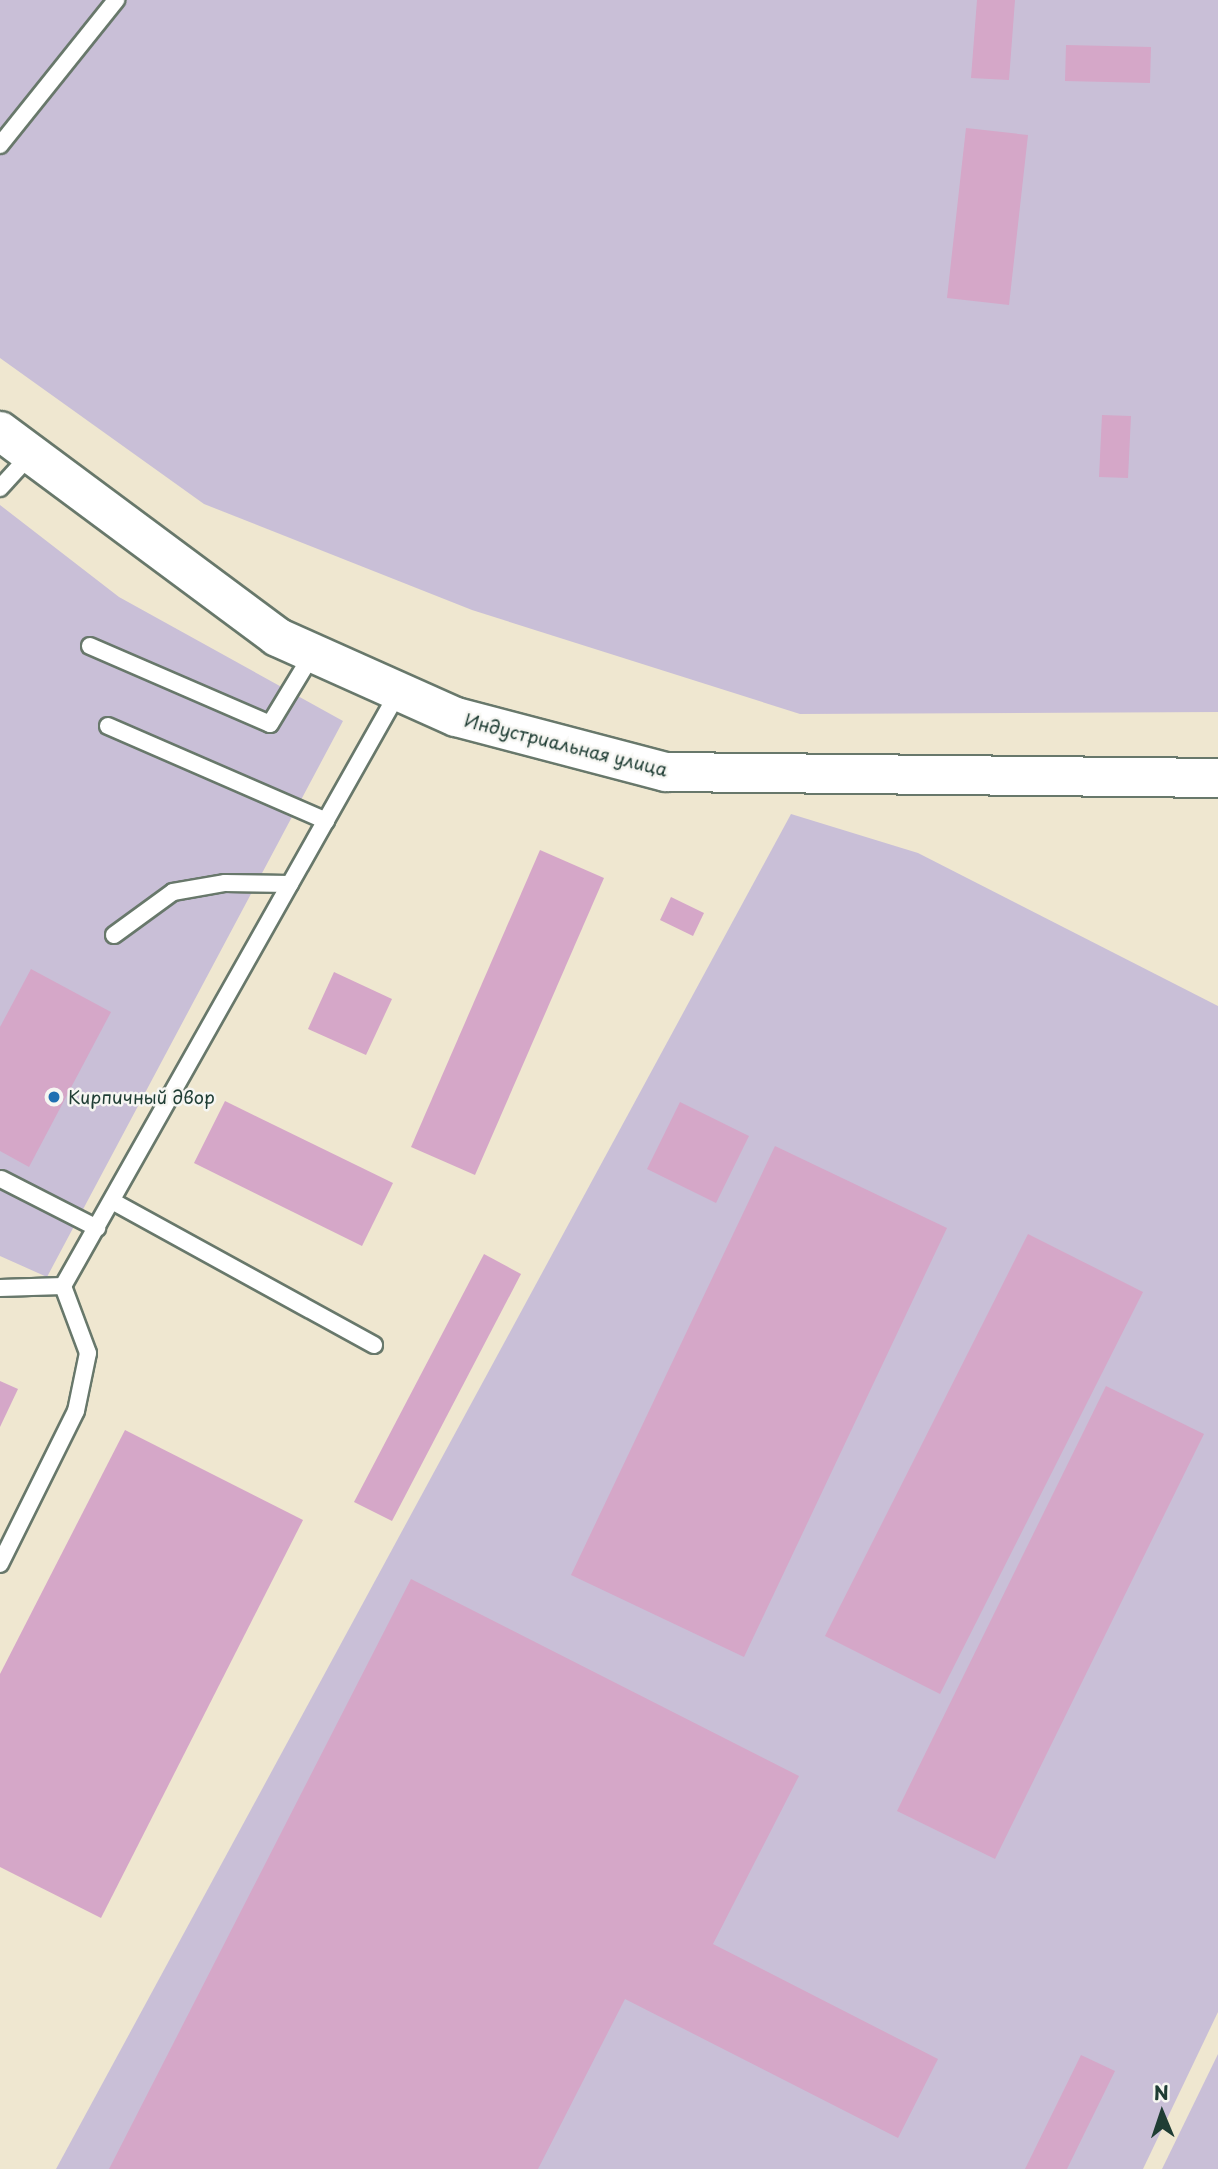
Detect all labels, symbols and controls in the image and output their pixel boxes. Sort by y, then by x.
street label: Индустриальная улица [462,709,670,781]
place label: Кирпичный двор [68,1086,216,1108]
marker: Кирпичный двор [46,1089,62,1105]
north arrow [1127,2078,1197,2148]
text: N [1153,2078,1169,2106]

